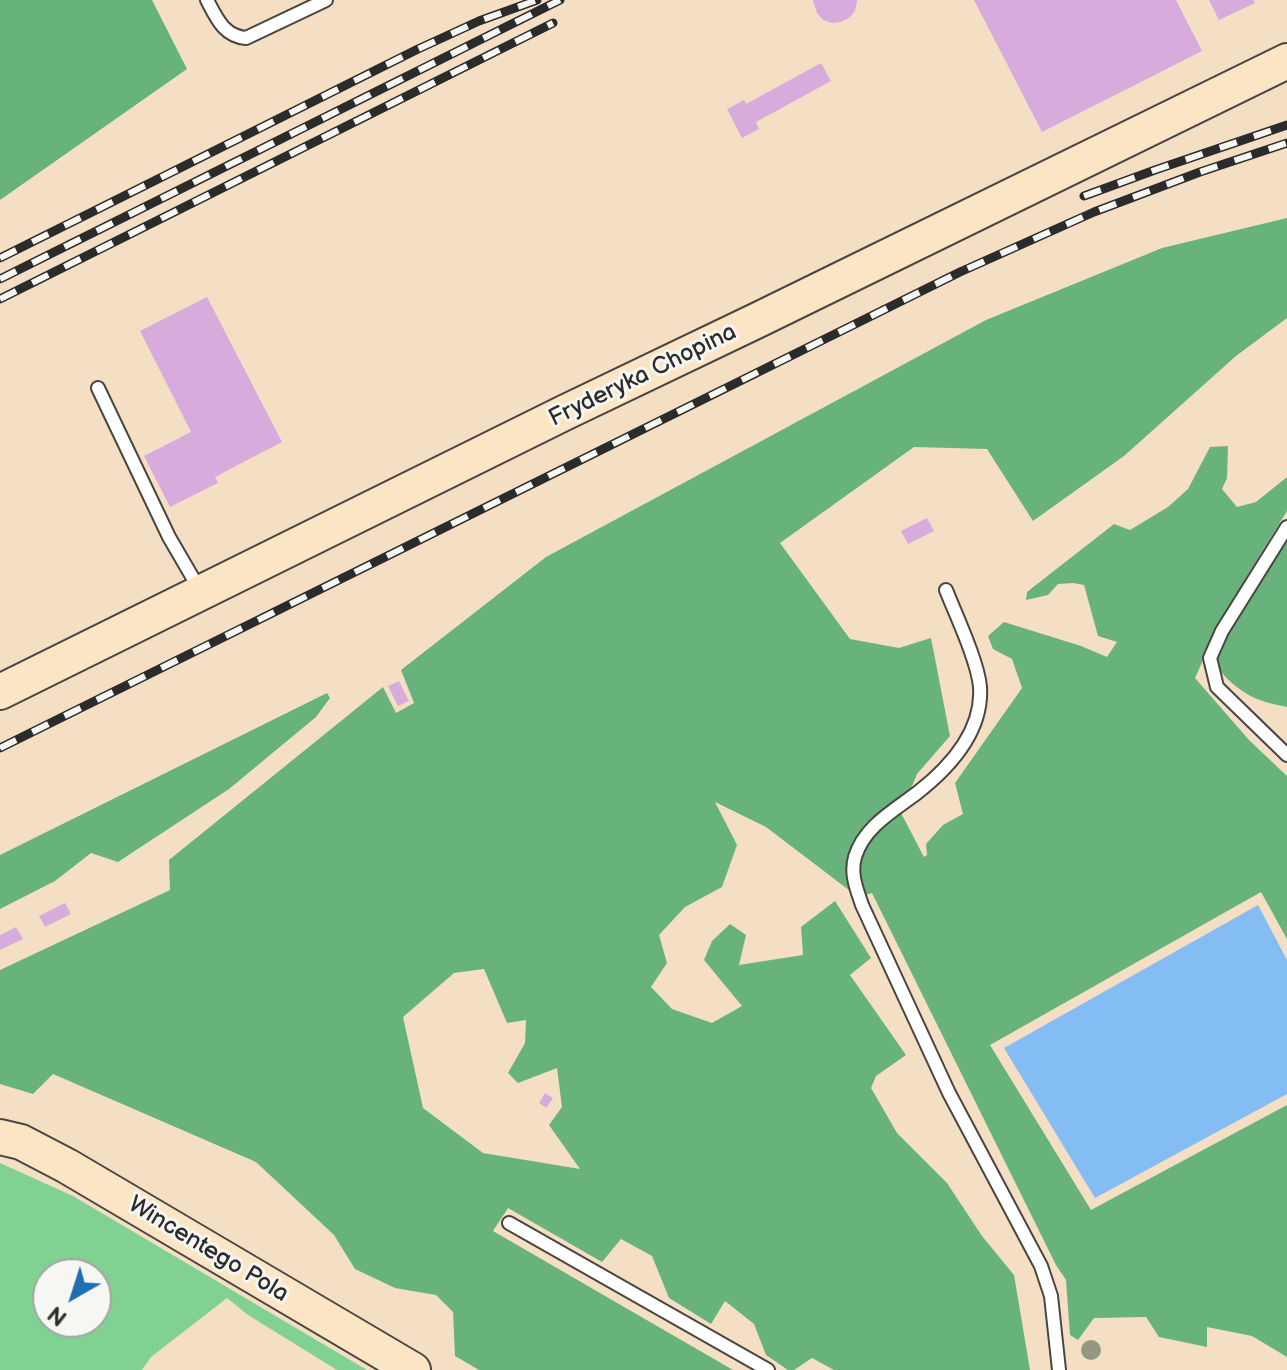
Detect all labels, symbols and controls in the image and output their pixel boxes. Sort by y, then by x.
street label: Fryderyka Chopina [545,318,741,434]
street label: Wincentego Pola [123,1191,293,1309]
north arrow [32,1258,112,1338]
text: N [43,1300,73,1331]

